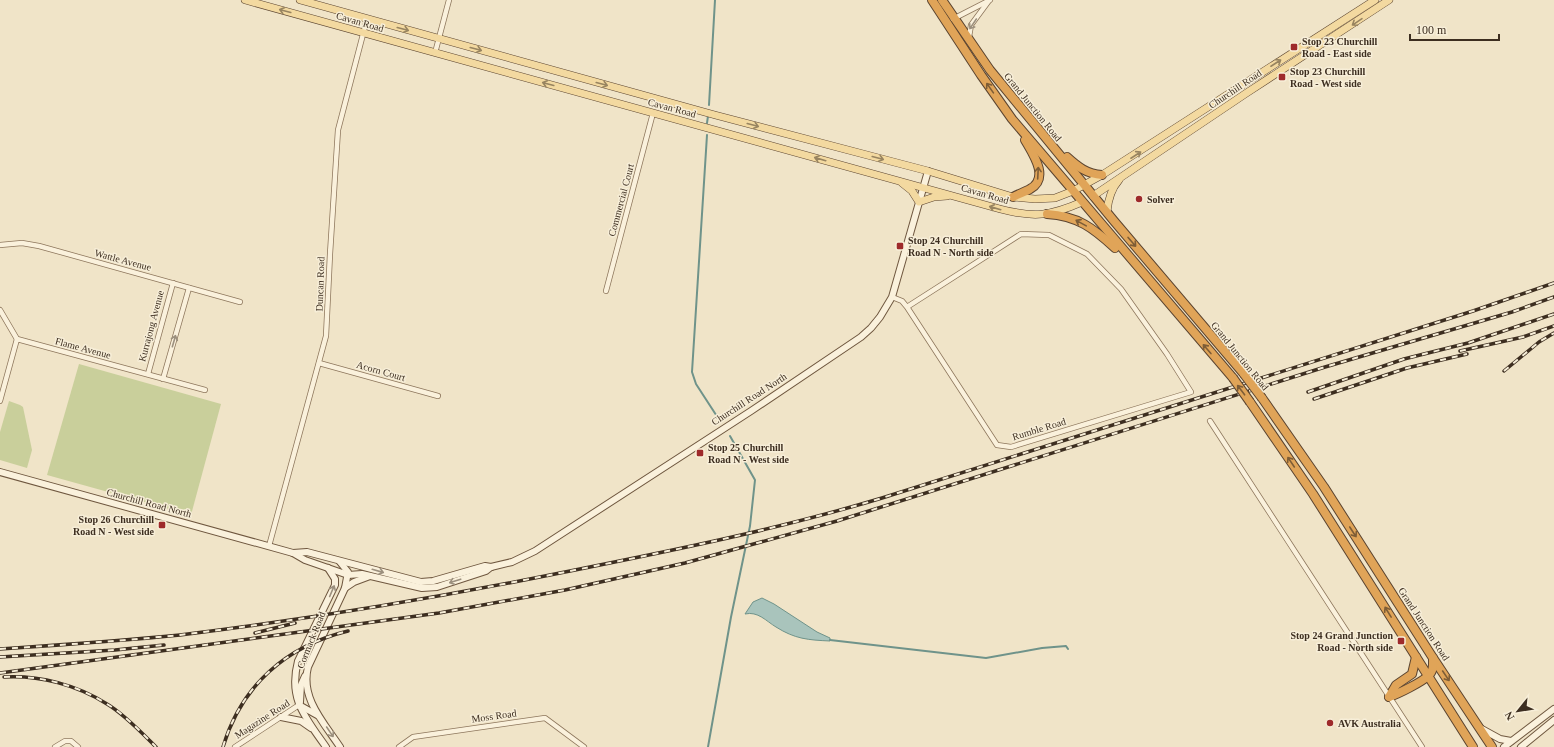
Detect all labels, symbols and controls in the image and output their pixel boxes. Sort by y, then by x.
one-way arrow [279,7,292,14]
street label: Cavan Road [335,10,385,34]
scale bar [1410,16,1499,42]
one-way arrow [1351,17,1362,26]
one-way arrow [969,18,977,29]
text: 100 m [1416,23,1447,37]
one-way arrow [396,26,409,33]
place label: Stop 23 Churchill Road - East side [1302,36,1378,59]
marker: Stop 23 Churchill Road - East side [1289,42,1299,52]
one-way arrow [469,46,482,53]
one-way arrow [1271,59,1282,68]
place label: Stop 23 Churchill Road - West side [1290,66,1366,89]
street label: Churchill Road [1206,67,1264,111]
street label: Grand Junction Road [1002,71,1064,143]
marker: Stop 23 Churchill Road - West side [1277,72,1287,82]
one-way arrow [542,80,555,87]
one-way arrow [595,81,608,88]
one-way arrow [985,82,994,93]
street label: Cavan Road [647,96,697,120]
one-way arrow [746,122,759,129]
one-way arrow [1130,151,1141,159]
one-way arrow [814,155,827,162]
one-way arrow [872,155,885,162]
street label: Commercial Court [606,162,636,238]
one-way arrow [1035,166,1042,179]
street label: Cavan Road [960,182,1010,206]
marker: Solver [1134,194,1144,204]
place label: Solver [1147,194,1175,205]
one-way arrow [989,204,1002,211]
one-way arrow [1076,219,1088,226]
place label: Stop 24 Churchill Road N - North side [908,235,994,258]
one-way arrow [1128,237,1137,247]
marker: Stop 24 Churchill Road N - North side [895,241,905,251]
street label: Wattle Avenue [93,247,153,273]
street label: Duncan Road [314,256,326,312]
street label: Kurrajong Avenue [136,289,166,363]
street label: Grand Junction Road [1209,320,1271,392]
street label: Flame Avenue [54,335,113,361]
one-way arrow [171,335,178,348]
one-way arrow [1203,343,1212,354]
street label: Acorn Court [355,359,407,383]
street label: Churchill Road North [709,371,789,427]
one-way arrow [1237,385,1246,396]
street label: Rumble Road [1011,416,1067,442]
place label: Stop 25 Churchill Road N - West side [708,442,789,465]
marker: Stop 25 Churchill Road N - West side [695,448,705,458]
one-way arrow [1287,457,1295,468]
street label: Churchill Road North [105,486,193,520]
place label: Stop 26 Churchill Road N - West side [73,514,155,537]
marker: Stop 26 Churchill Road N - West side [157,520,167,530]
one-way arrow [1349,526,1357,538]
one-way arrow [371,568,384,575]
one-way arrow [449,578,461,586]
street label: Grand Junction Road [1396,585,1452,663]
one-way arrow [329,586,336,598]
one-way arrow [1384,607,1392,618]
street label: Cormack Road [295,610,327,670]
place label: Stop 24 Grand Junction Road - North side [1290,630,1394,653]
marker: Stop 24 Grand Junction Road - North side [1396,636,1406,646]
one-way arrow [1441,671,1450,682]
north arrow [1498,691,1538,731]
street label: Magazine Road [233,697,291,741]
street label: Moss Road [471,707,517,725]
text: N [1502,710,1517,722]
marker: AVK Australia [1325,718,1335,728]
place label: AVK Australia [1338,718,1401,729]
one-way arrow [326,726,334,738]

